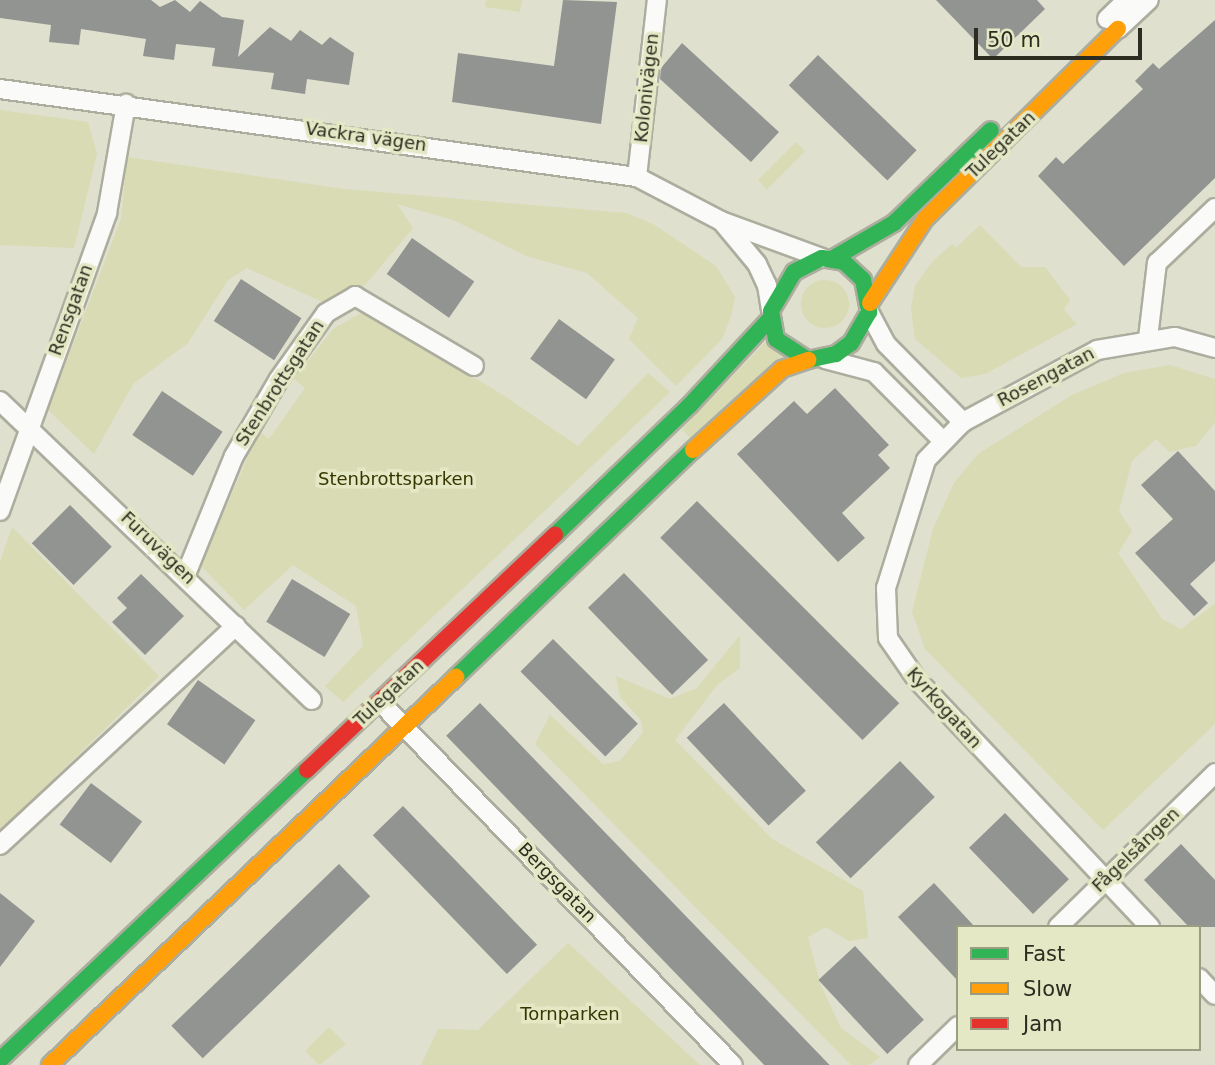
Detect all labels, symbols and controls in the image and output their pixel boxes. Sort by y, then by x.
scale bar [977,14,1145,58]
text: 50 m [987,28,1041,52]
street label: Kolonivägen [631,32,663,144]
street label: Tulegatan [962,107,1040,183]
street label: Vackra vägen [304,118,428,156]
street label: Rensgatan [45,261,97,359]
street label: Stenbrottsgatan [231,316,329,450]
street label: Rosengatan [994,342,1098,412]
park label: Stenbrottsparken [318,468,474,490]
street label: Furuvägen [116,507,200,589]
street label: Tulegatan [350,655,428,731]
street label: Kyrkogatan [902,663,986,753]
street label: Fågelsången [1088,803,1184,897]
street label: Bergsgatan [513,838,601,928]
legend [956,925,1201,1051]
text: Fast [1023,942,1065,966]
text: Slow [1023,977,1072,1001]
park label: Tornparken [520,1003,620,1025]
text: Jam [1023,1012,1063,1036]

